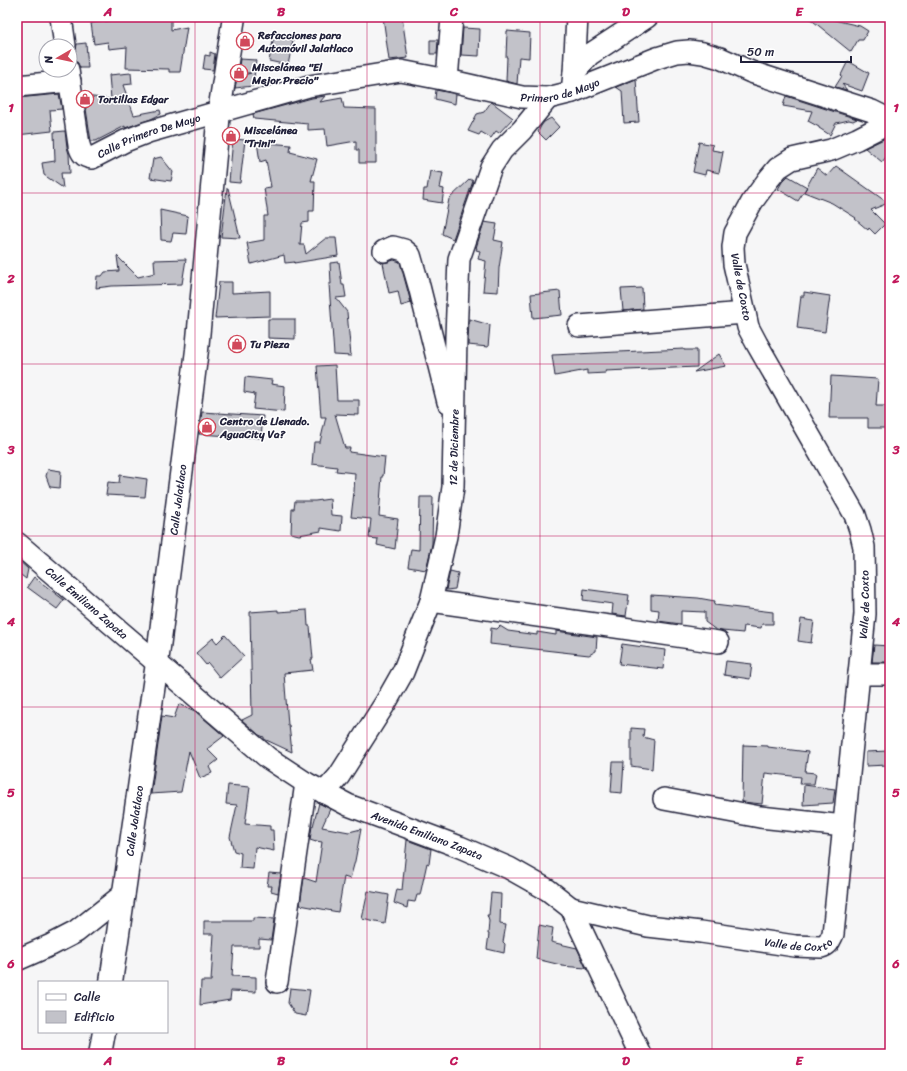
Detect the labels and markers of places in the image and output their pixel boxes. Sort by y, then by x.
place label: Refacciones para Automóvil Jalatlaco [257,26,354,58]
shop icon: Refacciones para Automóvil Jalatlaco [235,31,255,51]
place label: Miscelánea "El Mejor Precio" [251,58,323,90]
shop icon: Miscelánea "El Mejor Precio" [229,63,249,83]
shop icon: Tortillas Edgar [75,89,95,109]
place label: Tortillas Edgar [98,90,170,109]
place label: Miscelánea "Trini" [243,121,298,153]
shop icon: Miscelánea "Trini" [221,126,241,146]
shop icon: Tu Pieza [227,334,247,354]
place label: Tu Pieza [250,335,290,354]
place label: Centro de Llenado. AguaCity Va? [219,412,310,444]
shop icon: Centro de Llenado. AguaCity Va? [197,417,217,437]

